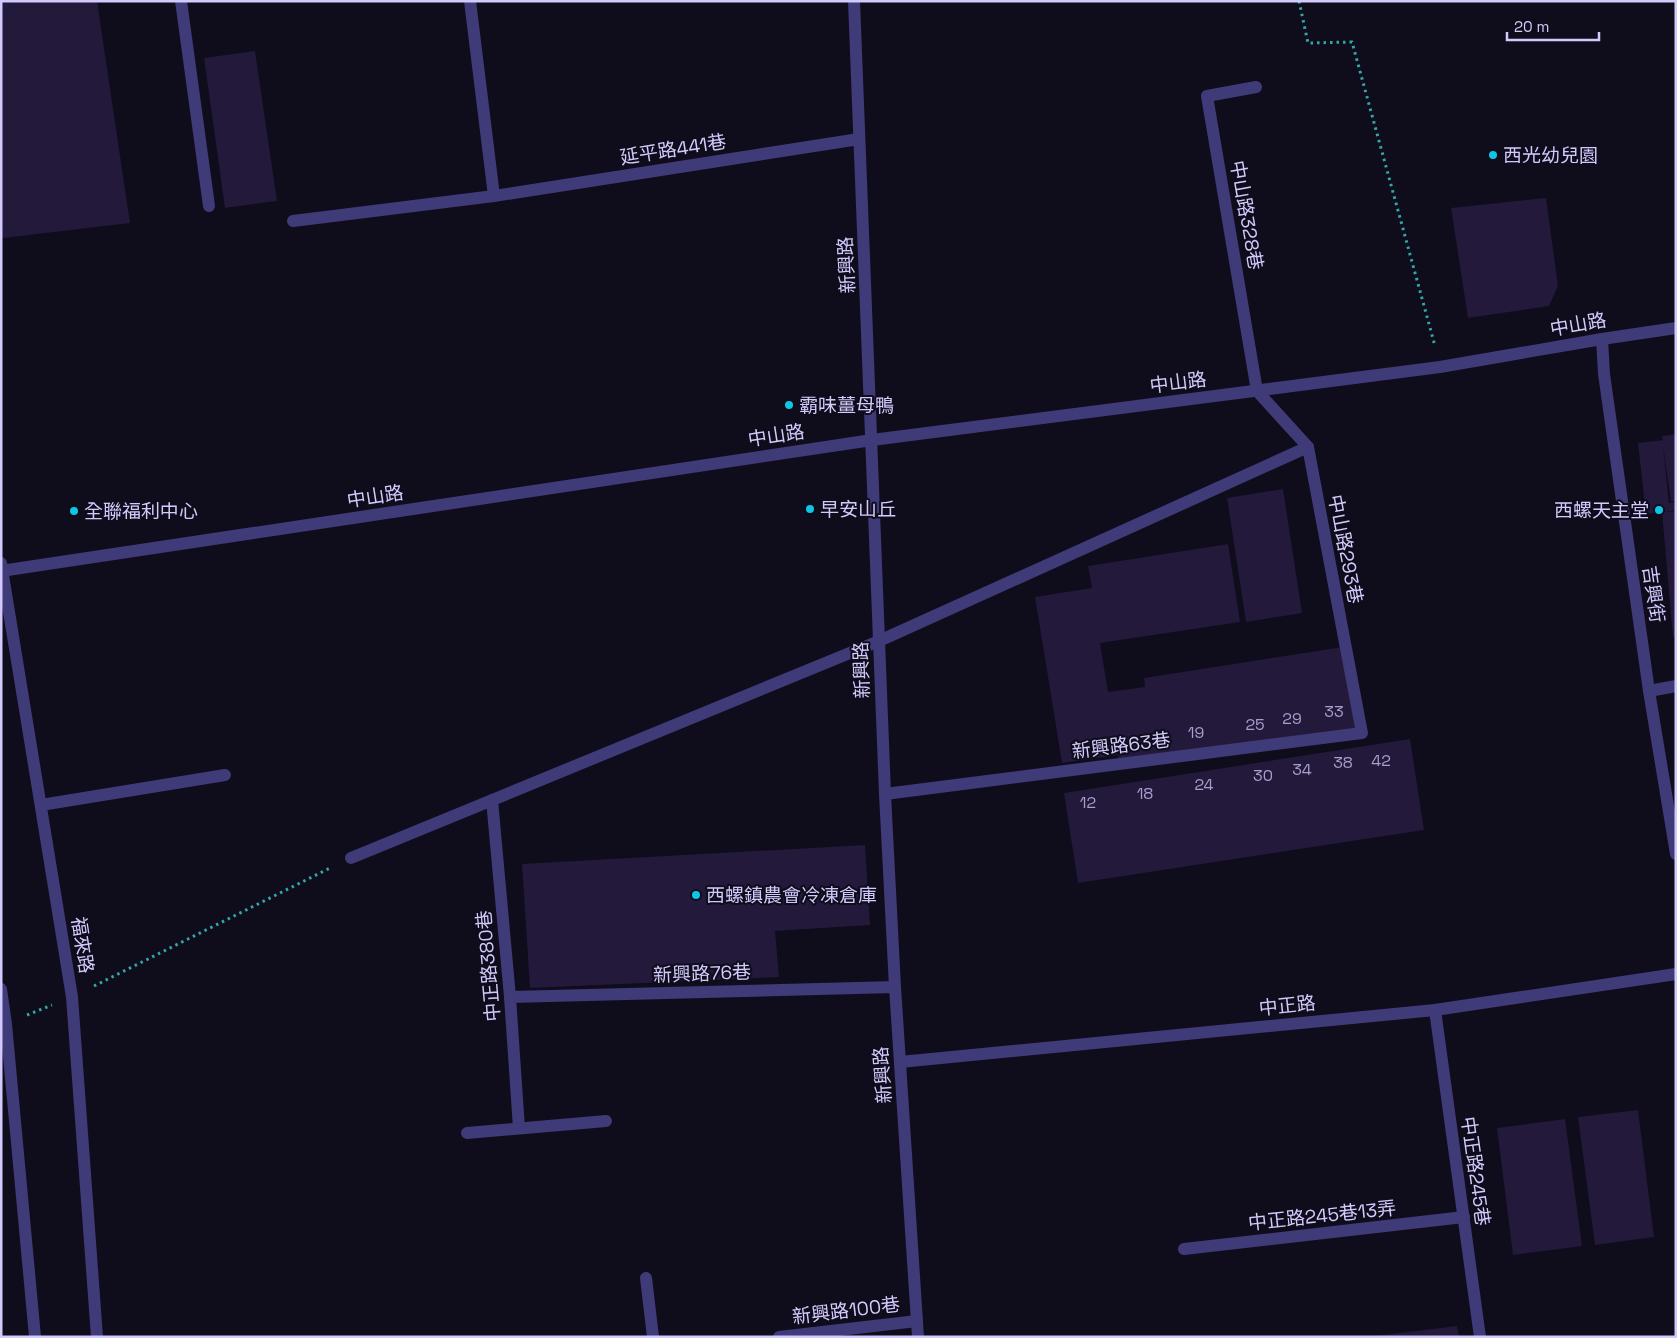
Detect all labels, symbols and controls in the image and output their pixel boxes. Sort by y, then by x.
scale bar [1507,10,1600,42]
text: 20 m [1514,17,1549,36]
street label: 延平路441巷 [618,129,728,170]
place label: 西光幼兒園 [1503,143,1598,168]
marker: 西光幼兒園 [1487,149,1499,161]
street label: 中山路328巷 [1225,158,1268,272]
street label: 新興路 [833,236,860,294]
street label: 中山路 [1548,307,1608,342]
street label: 中山路 [1148,367,1208,398]
place label: 霸味薑母鴨 [799,393,894,418]
marker: 霸味薑母鴨 [783,399,795,411]
street label: 中山路 [746,419,806,452]
street label: 中山路 [345,480,405,513]
street label: 中山路293巷 [1323,492,1368,606]
place label: 早安山丘 [820,497,896,522]
place label: 西螺天主堂 [1554,498,1649,523]
place label: 全聯福利中心 [84,499,198,524]
marker: 早安山丘 [804,503,816,515]
marker: 西螺天主堂 [1653,504,1665,516]
marker: 全聯福利中心 [68,505,80,517]
street label: 吉興街 [1637,564,1670,624]
street label: 新興路 [848,641,875,699]
house number: 33 [1324,701,1344,722]
house number: 29 [1282,708,1302,729]
house number: 25 [1245,714,1265,735]
house number: 19 [1188,722,1204,743]
street label: 新興路63巷 [1070,727,1172,764]
house number: 42 [1371,750,1391,771]
house number: 38 [1333,752,1353,773]
house number: 34 [1292,759,1312,780]
house number: 30 [1253,765,1273,786]
house number: 24 [1194,774,1214,795]
house number: 18 [1137,783,1153,804]
house number: 12 [1080,792,1096,813]
place label: 西螺鎮農會冷凍倉庫 [706,883,877,908]
marker: 西螺鎮農會冷凍倉庫 [690,889,702,901]
street label: 中正路380巷 [471,909,506,1023]
street label: 福來路 [66,915,99,975]
street label: 新興路76巷 [653,959,752,988]
street label: 中正路 [1257,990,1317,1021]
street label: 新興路 [868,1046,897,1104]
street label: 中正路245巷 [1455,1115,1496,1227]
street label: 中正路245巷13弄 [1247,1195,1397,1236]
street label: 新興路100巷 [791,1291,901,1330]

